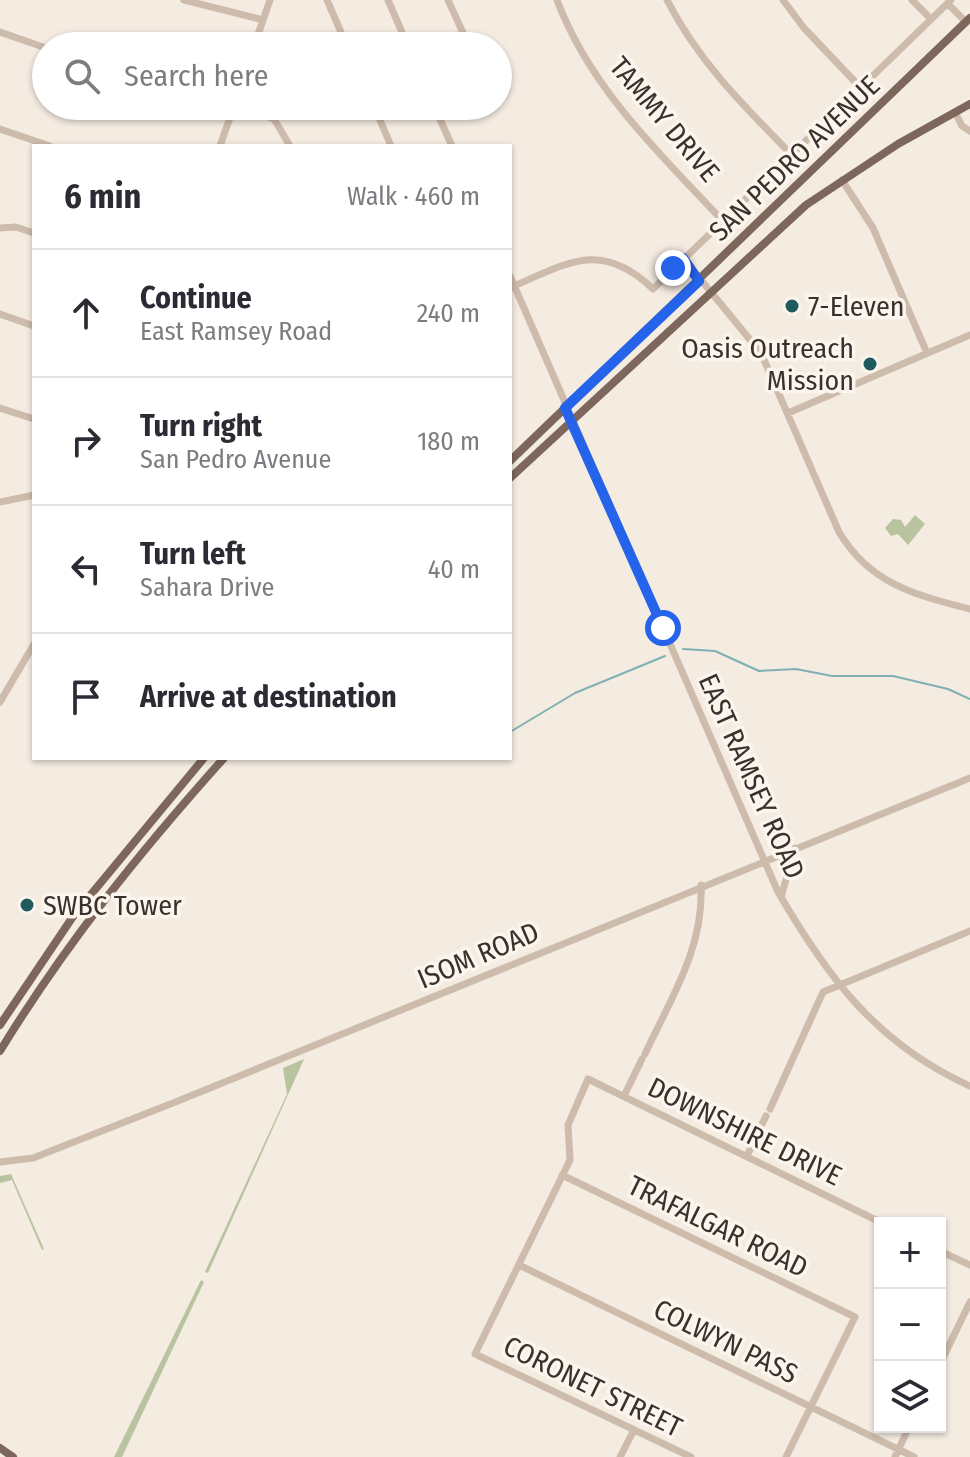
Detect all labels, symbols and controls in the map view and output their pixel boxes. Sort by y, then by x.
search box [32,32,512,120]
street label: TAMMY DRIVE [603,50,726,188]
icon: search [60,54,104,98]
text: Search here [124,58,269,94]
street label: SAN PEDRO AVENUE [702,69,886,248]
text: 6 min [64,176,141,217]
text: Walk · 460 m [347,181,480,212]
route end [655,250,691,286]
text: Continue [140,280,252,316]
place label: 7-Eleven [808,290,905,323]
icon: ahead [64,291,108,335]
marker: 7-Eleven [783,297,801,315]
text: 240 m [417,298,480,329]
text: East Ramsey Road [140,316,332,347]
place label: Oasis Outreach Mission [681,332,854,397]
marker: Oasis Outreach Mission [861,355,879,373]
text: Turn right [140,408,262,444]
icon: right [64,419,108,463]
text: 180 m [417,426,480,457]
text: San Pedro Avenue [140,444,331,475]
text: Turn left [140,536,246,572]
icon: left [64,547,108,591]
text: 40 m [428,554,480,585]
text: Sahara Drive [140,572,274,603]
route start [645,610,681,646]
street label: EAST RAMSEY ROAD [692,669,812,884]
icon: arrive [64,675,108,719]
text: Arrive at destination [140,679,397,715]
place label: SWBC Tower [43,889,182,922]
marker: SWBC Tower [18,896,36,914]
street label: ISOM ROAD [413,915,544,996]
street label: DOWNSHIRE DRIVE [643,1070,847,1193]
street label: TRAFALGAR ROAD [623,1169,813,1284]
map controls [874,1217,946,1433]
button: + [874,1217,946,1289]
button: − [874,1289,946,1361]
street label: COLWYN PASS [648,1292,803,1391]
street label: CORONET STREET [498,1329,687,1444]
button: layers [874,1361,946,1433]

